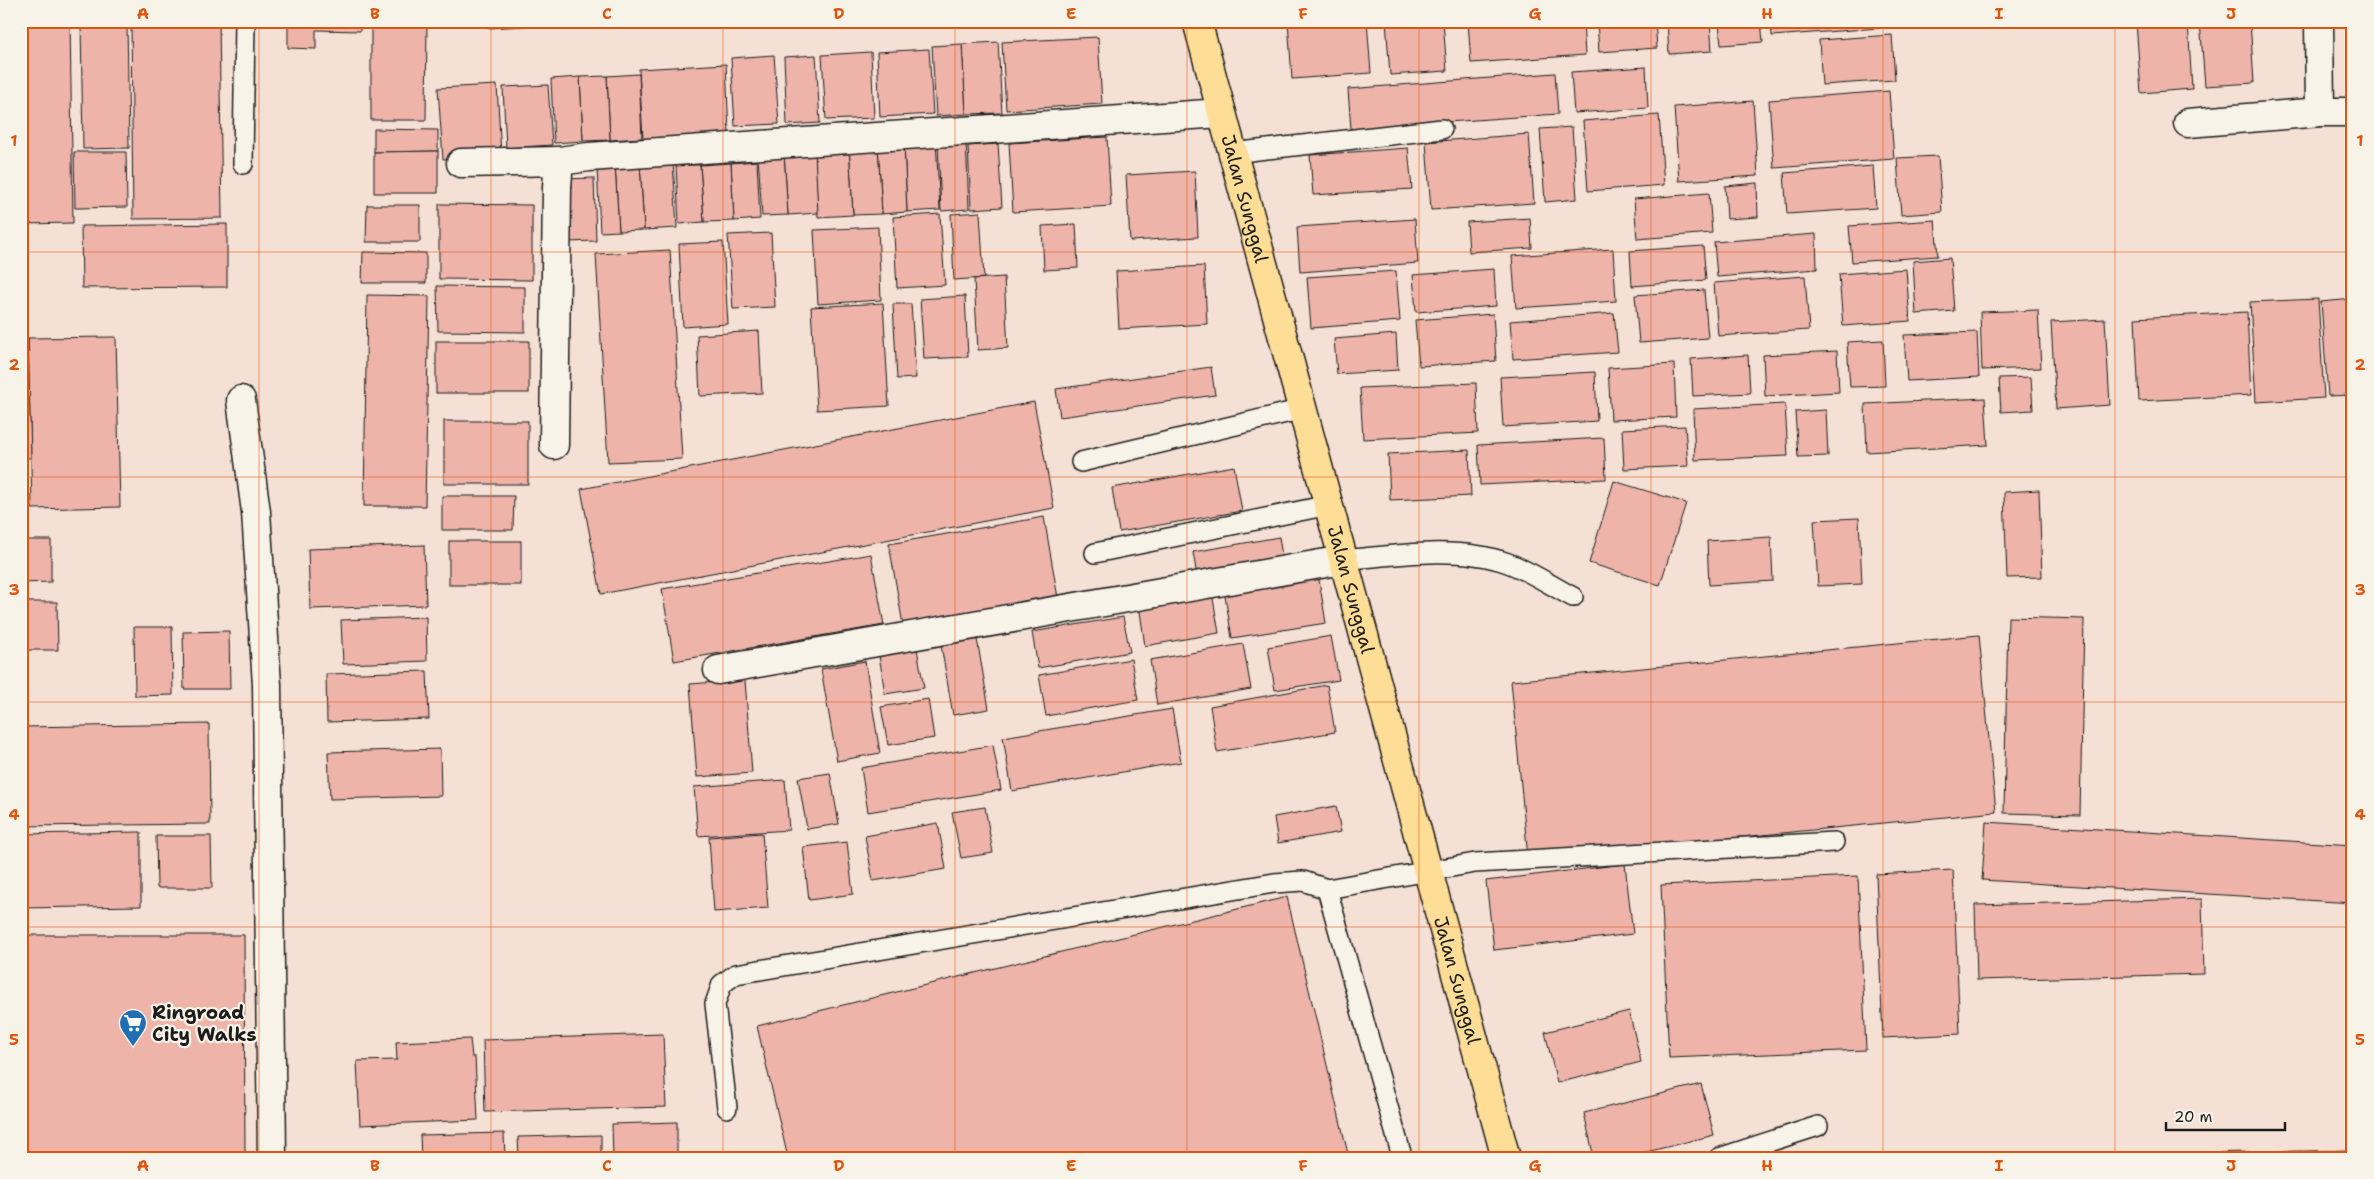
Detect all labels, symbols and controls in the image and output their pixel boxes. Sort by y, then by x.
text: A [137,3,149,24]
text: B [370,3,380,24]
text: C [602,3,612,24]
text: D [833,3,845,24]
text: E [1066,3,1076,24]
text: F [1298,3,1308,24]
text: G [1529,3,1542,24]
text: H [1761,3,1773,24]
text: I [1995,3,2004,24]
text: J [2226,3,2236,24]
text: 1 [10,130,18,151]
text: 1 [2356,130,2364,151]
street label: Jalan Sunggal [1215,132,1274,266]
text: 2 [8,354,20,375]
text: 2 [2354,354,2366,375]
street label: Jalan Sunggal [1322,523,1380,657]
text: 3 [8,579,20,600]
text: 3 [2354,579,2366,600]
text: 4 [8,804,20,825]
text: 4 [2354,804,2366,825]
street label: Jalan Sunggal [1428,913,1487,1047]
place label: Ringroad City Walks [152,1000,257,1047]
supermarket icon: Ringroad City Walks [118,1008,148,1047]
text: 5 [9,1029,19,1050]
text: 5 [2355,1029,2365,1050]
scale bar [2166,1099,2285,1131]
text: 20 m [2174,1107,2213,1127]
text: A [137,1155,149,1176]
text: B [370,1155,380,1176]
text: C [602,1155,612,1176]
text: D [833,1155,845,1176]
text: E [1066,1155,1076,1176]
text: F [1298,1155,1308,1176]
text: G [1529,1155,1542,1176]
text: H [1761,1155,1773,1176]
text: I [1995,1155,2004,1176]
text: J [2226,1155,2236,1176]

